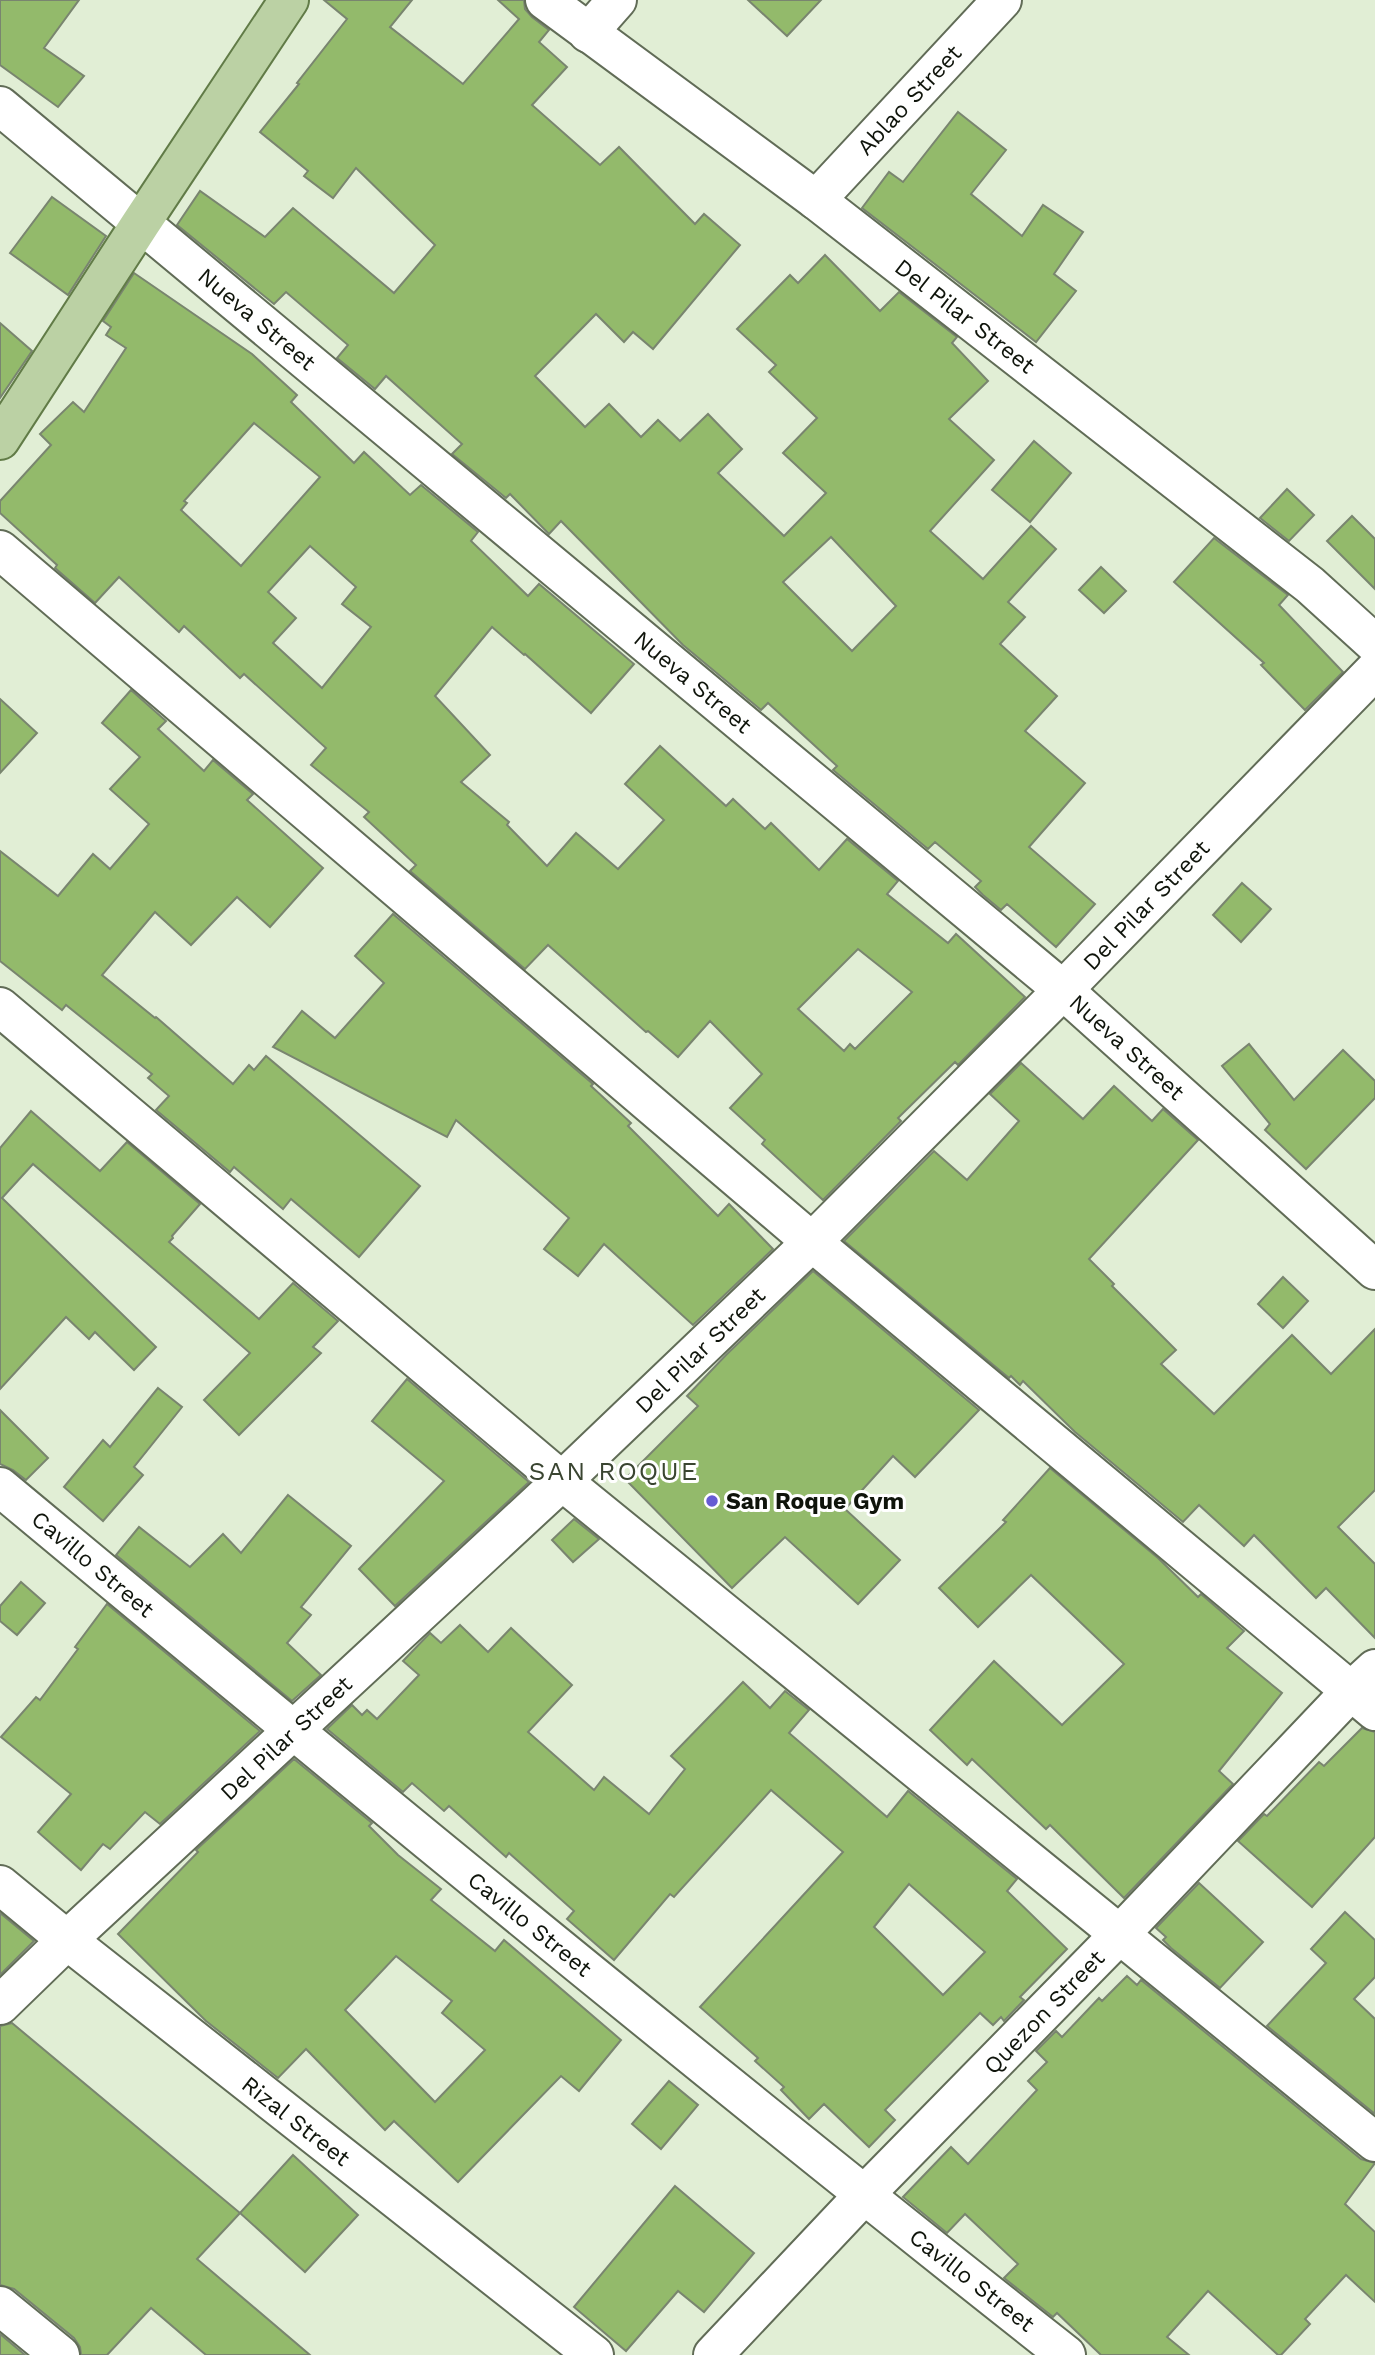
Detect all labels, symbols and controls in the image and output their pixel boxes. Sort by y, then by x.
street label: Ablao Street [852,39,967,161]
street label: Del Pilar Street [889,253,1040,380]
street label: Nueva Street [192,262,321,377]
street label: Nueva Street [628,625,757,740]
street label: Del Pilar Street [1078,835,1215,976]
street label: Nueva Street [1064,989,1190,1106]
street label: Del Pilar Street [630,1281,771,1419]
district label: SAN ROQUE [529,1456,699,1486]
place label: San Roque Gym [726,1488,904,1515]
marker: San Roque Gym [704,1493,720,1509]
street label: Cavillo Street [26,1505,160,1624]
street label: Del Pilar Street [215,1670,358,1806]
street label: Cavillo Street [462,1866,597,1983]
street label: Quezon Street [978,1944,1111,2080]
street label: Rizal Street [236,2071,355,2172]
street label: Cavillo Street [904,2223,1040,2338]

